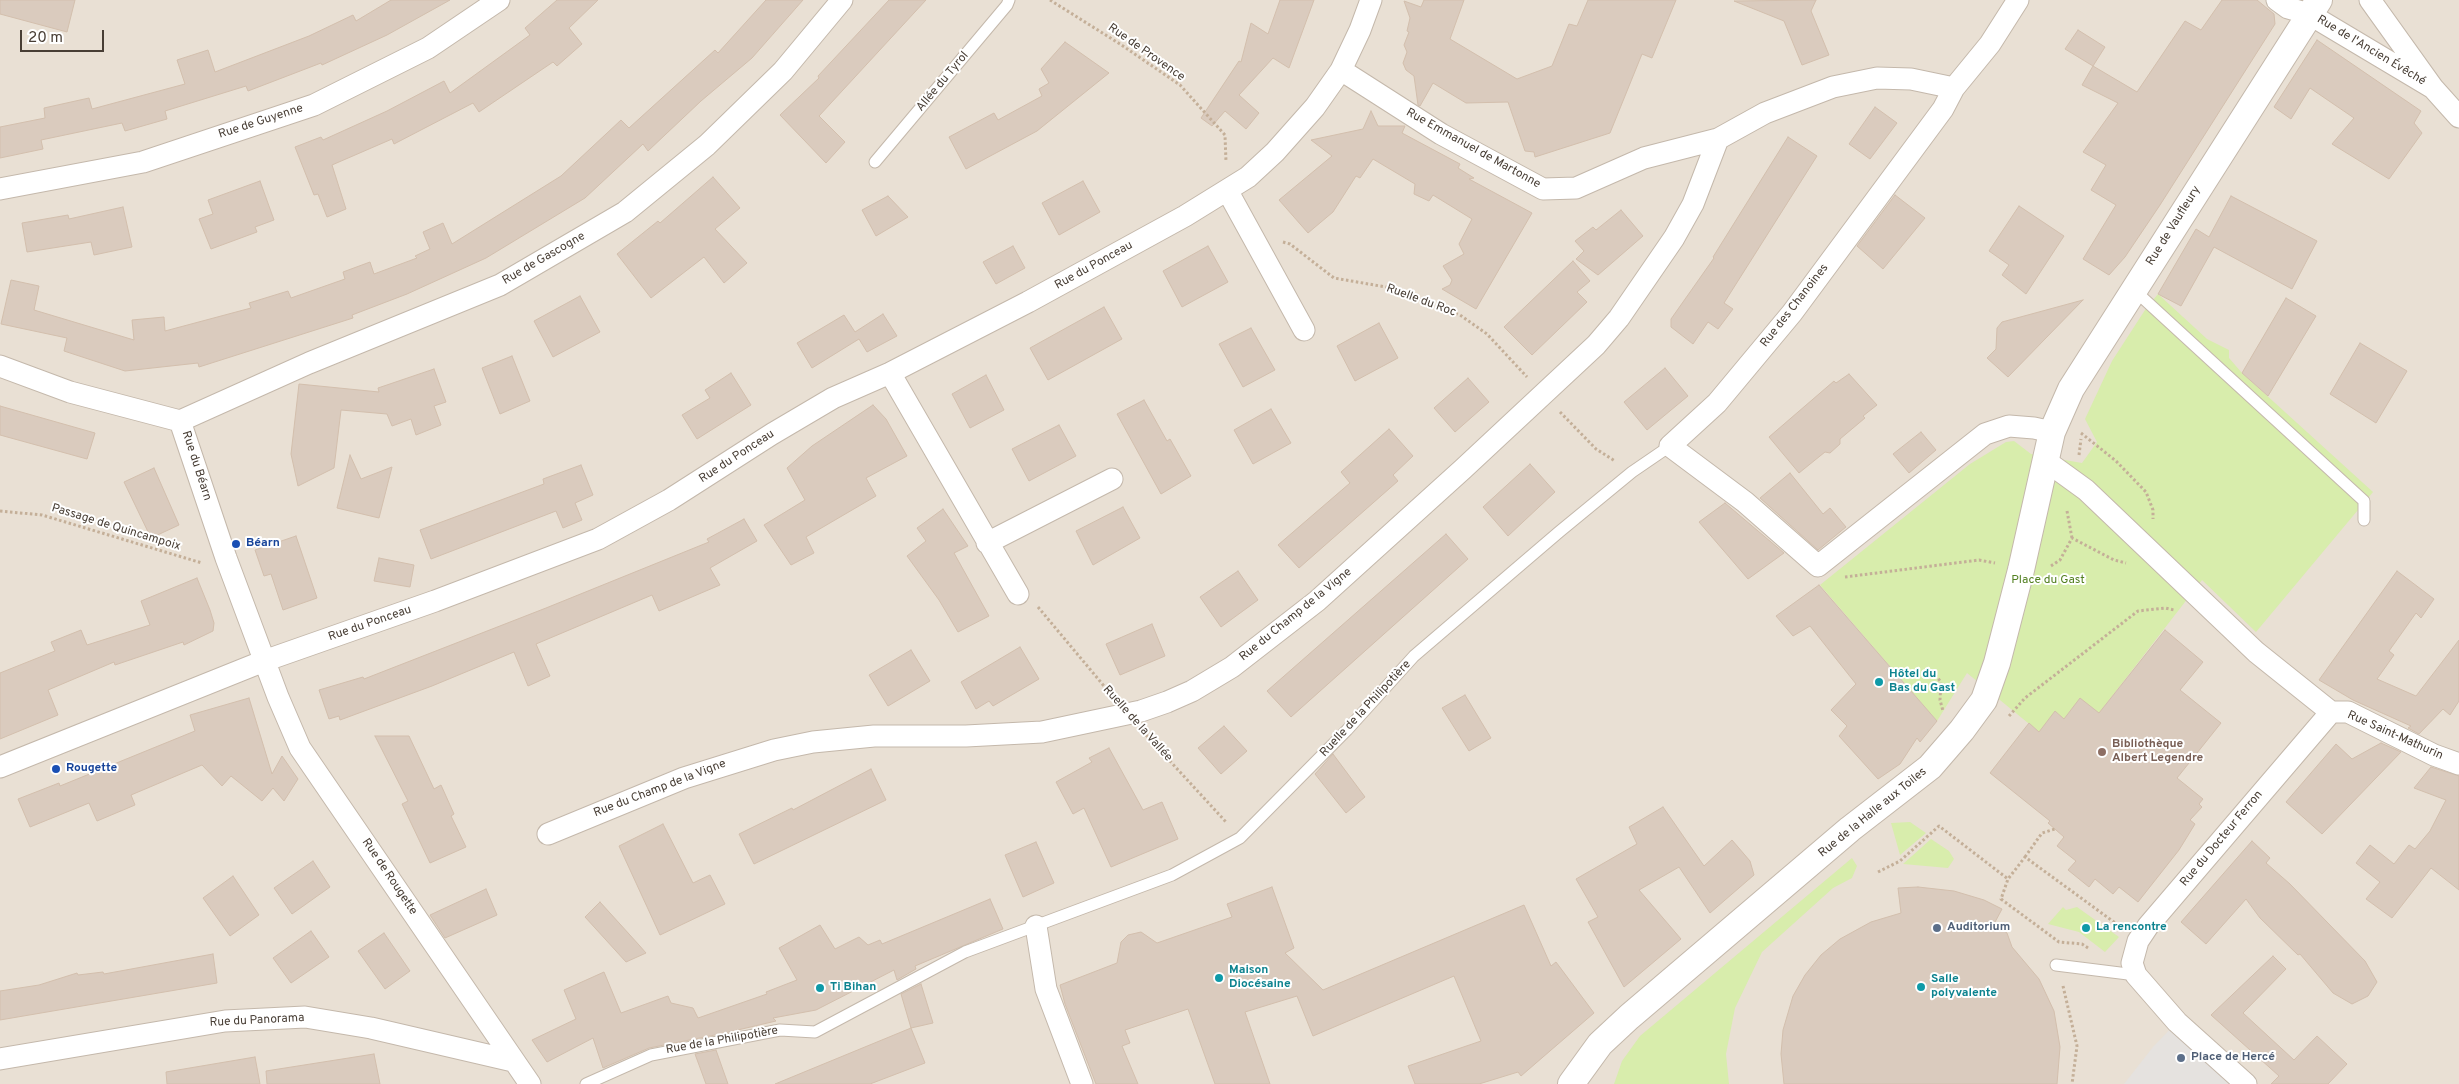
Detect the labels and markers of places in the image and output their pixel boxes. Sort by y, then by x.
place label: Béarn [246,537,280,551]
marker: Béarn [230,538,242,550]
place label: Hôtel du Bas du Gast [1889,668,1955,696]
marker: Hôtel du Bas du Gast [1873,676,1885,688]
place label: Bibliothèque Albert Legendre [2112,738,2203,766]
marker: Bibliothèque Albert Legendre [2096,746,2108,758]
place label: Rougette [66,762,117,776]
marker: Rougette [50,763,62,775]
place label: Auditorium [1947,921,2010,935]
place label: La rencontre [2096,921,2167,935]
marker: Auditorium [1931,922,1943,934]
marker: La rencontre [2080,922,2092,934]
place label: Maison Diocésaine [1229,964,1291,992]
marker: Maison Diocésaine [1213,972,1225,984]
place label: Salle polyvalente [1931,973,1997,1001]
place label: Ti Bihan [830,981,876,995]
marker: Salle polyvalente [1915,981,1927,993]
marker: Ti Bihan [814,982,826,994]
place label: Place de Hercé [2191,1051,2275,1065]
marker: Place de Hercé [2175,1052,2187,1064]

